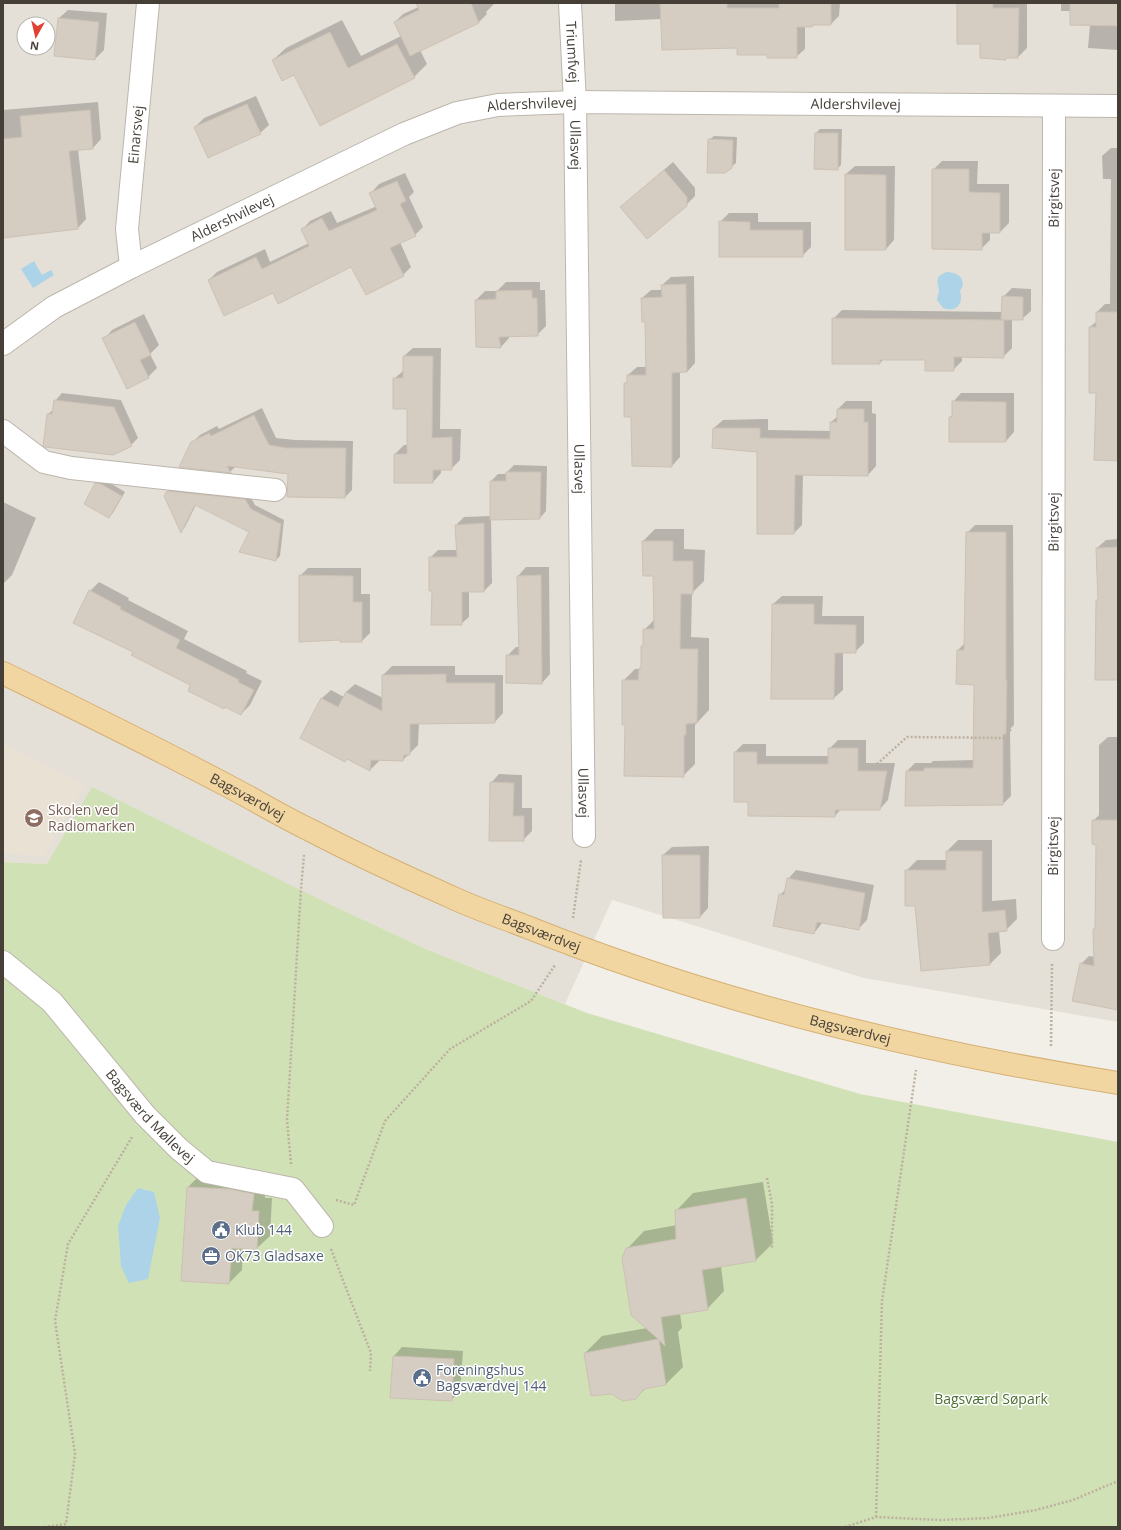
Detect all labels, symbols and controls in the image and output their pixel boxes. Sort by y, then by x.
north arrow [16,16,56,56]
street label: Triumfvej [562,21,584,83]
text: N [29,38,40,54]
street label: Aldershvilevej [485,92,577,116]
street label: Aldershvilevej [811,94,901,113]
street label: Einarsvej [123,105,147,165]
street label: Ullasvej [566,120,586,170]
street label: Birgitsvej [1044,168,1063,228]
street label: Aldershvilevej [187,189,276,246]
street label: Ullasvej [570,444,590,494]
street label: Birgitsvej [1043,492,1063,552]
street label: Bagsværdvej [207,768,289,825]
street label: Ullasvej [574,768,594,818]
place label: Skolen ved Radiomarken [48,800,135,835]
school or university icon: Skolen ved Radiomarken [23,807,45,829]
street label: Birgitsvej [1043,816,1062,876]
street label: Bagsværdvej [499,908,583,956]
street label: Bagsværdvej [808,1010,893,1048]
street label: Bagsværd Møllevej [102,1065,199,1167]
public building icon: Klub 144 [210,1219,232,1241]
place label: Klub 144 [235,1220,292,1239]
office icon: OK73 Gladsaxe [200,1245,222,1267]
place label: OK73 Gladsaxe [225,1246,324,1265]
place label: Foreningshus Bagsværdvej 144 [436,1360,547,1395]
public building icon: Foreningshus Bagsværdvej 144 [411,1367,433,1389]
park label: Bagsværd Søpark [934,1389,1048,1408]

